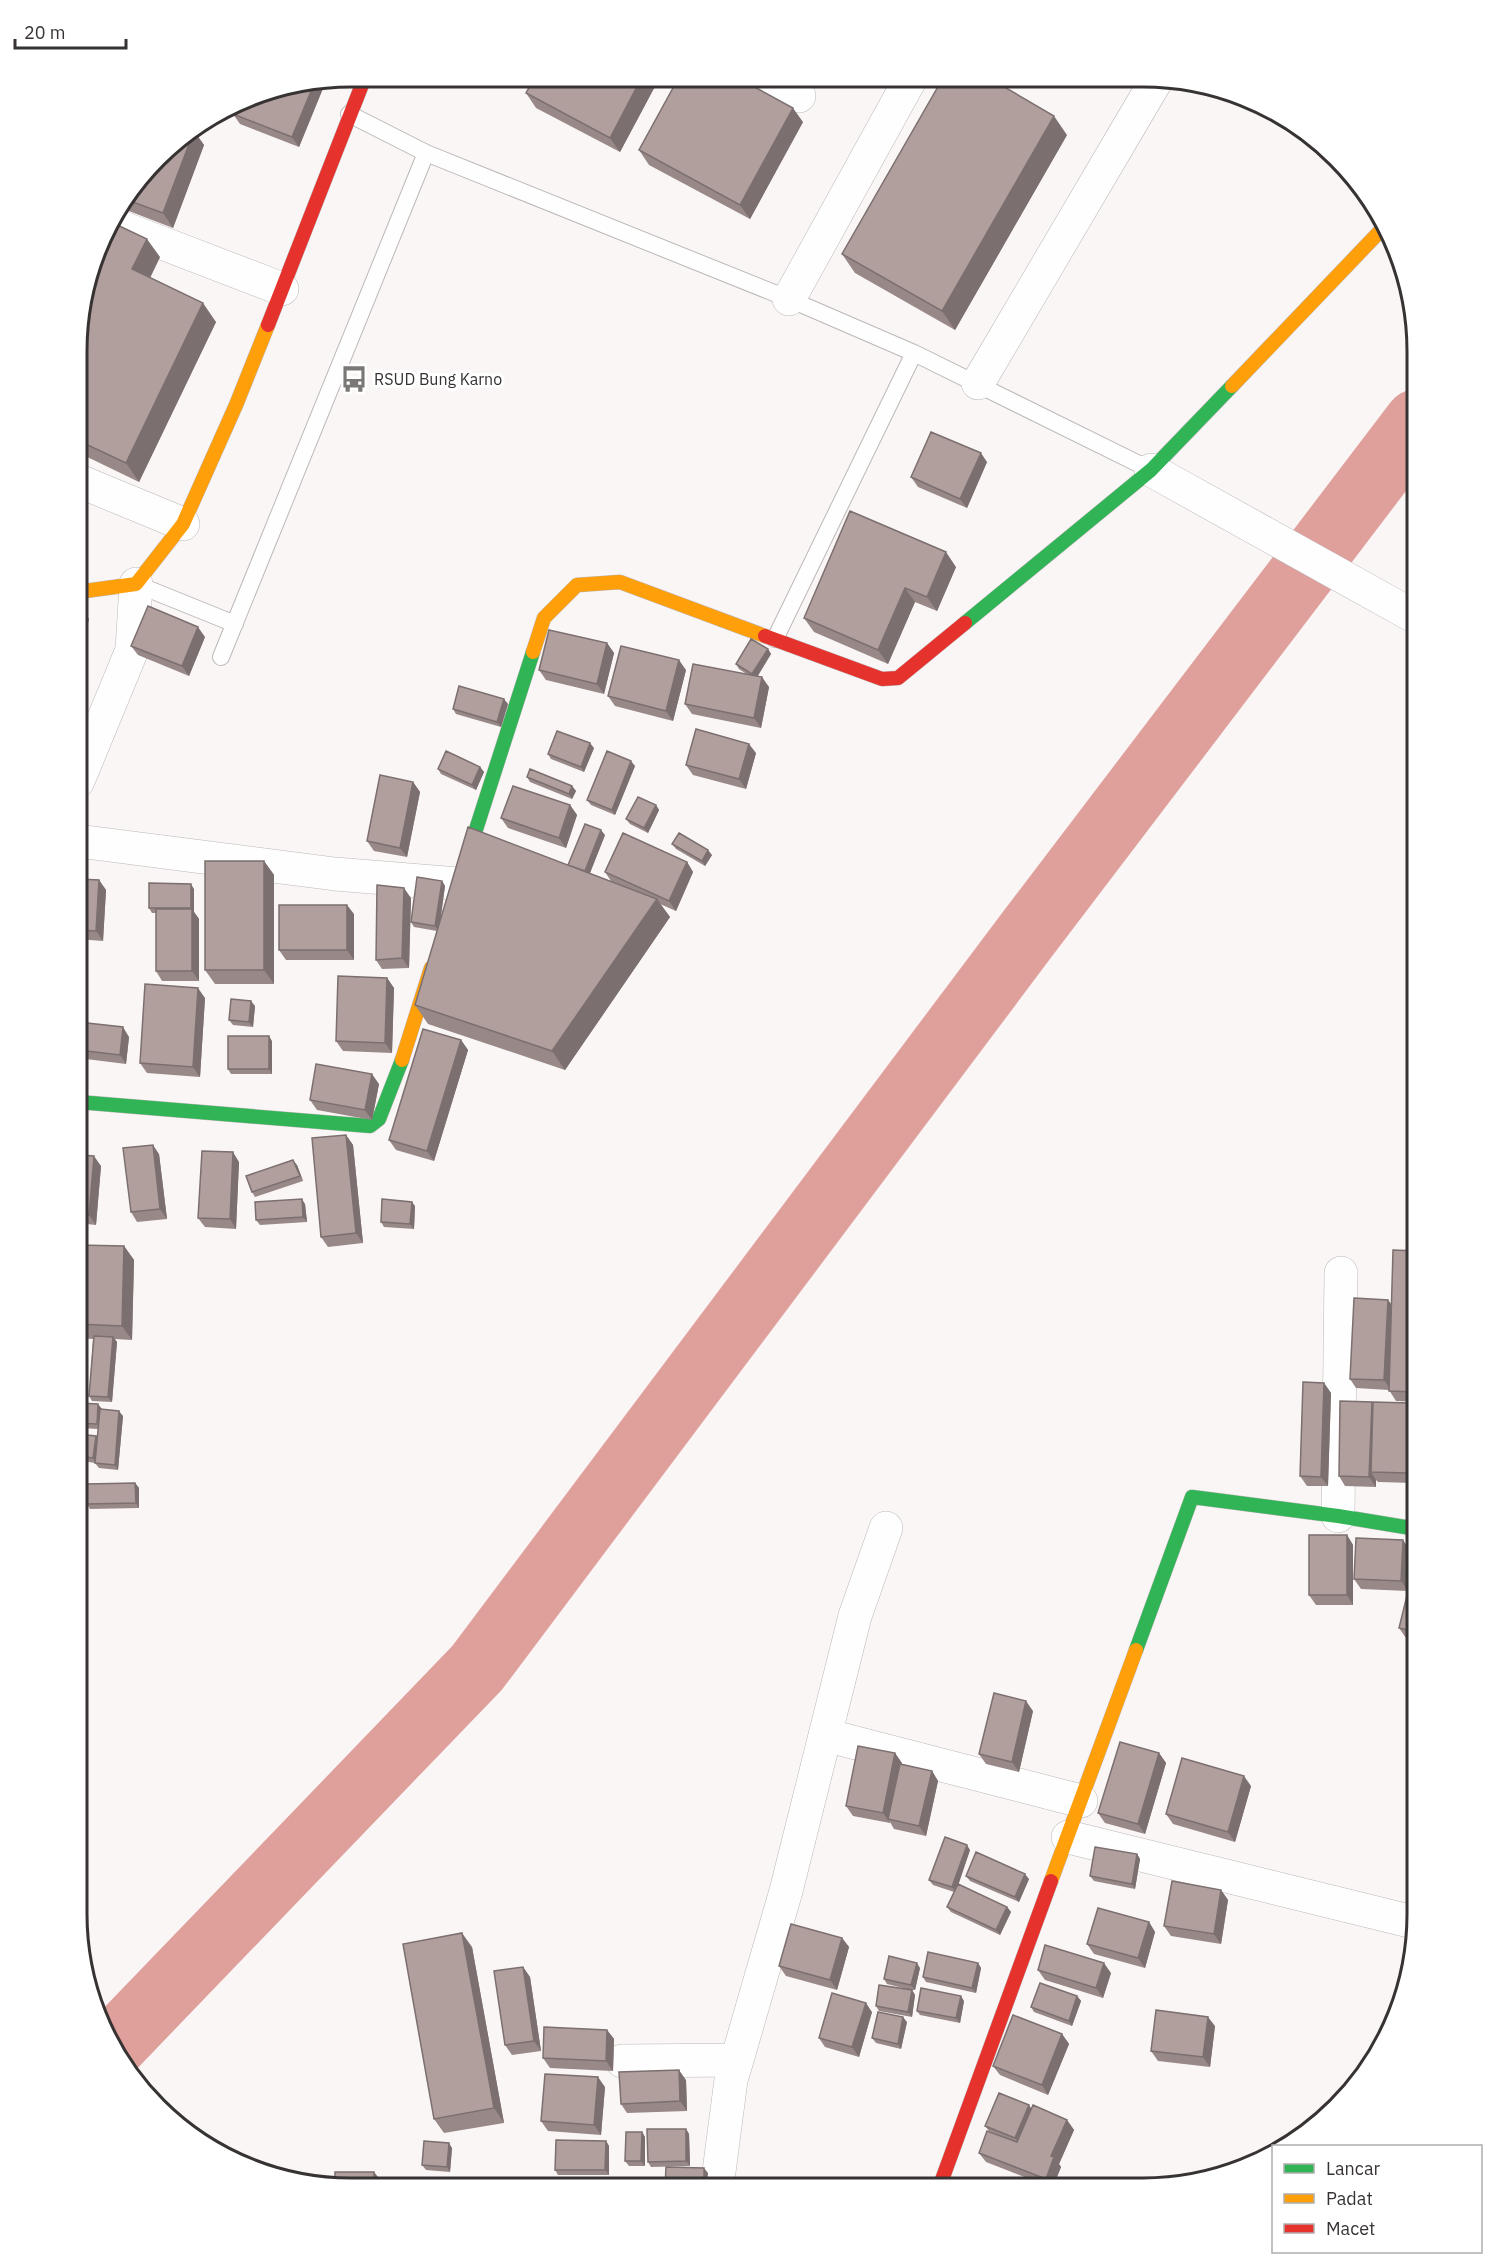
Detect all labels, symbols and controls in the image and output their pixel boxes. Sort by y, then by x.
scale bar [15,12,126,50]
text: 20 m [24,21,66,44]
bus stop icon: RSUD Bung Karno [339,364,369,394]
place label: RSUD Bung Karno [374,369,502,389]
legend [1272,2145,1482,2253]
text: Lancar [1326,2157,1381,2180]
text: Padat [1326,2187,1373,2210]
text: Macet [1326,2217,1375,2240]

